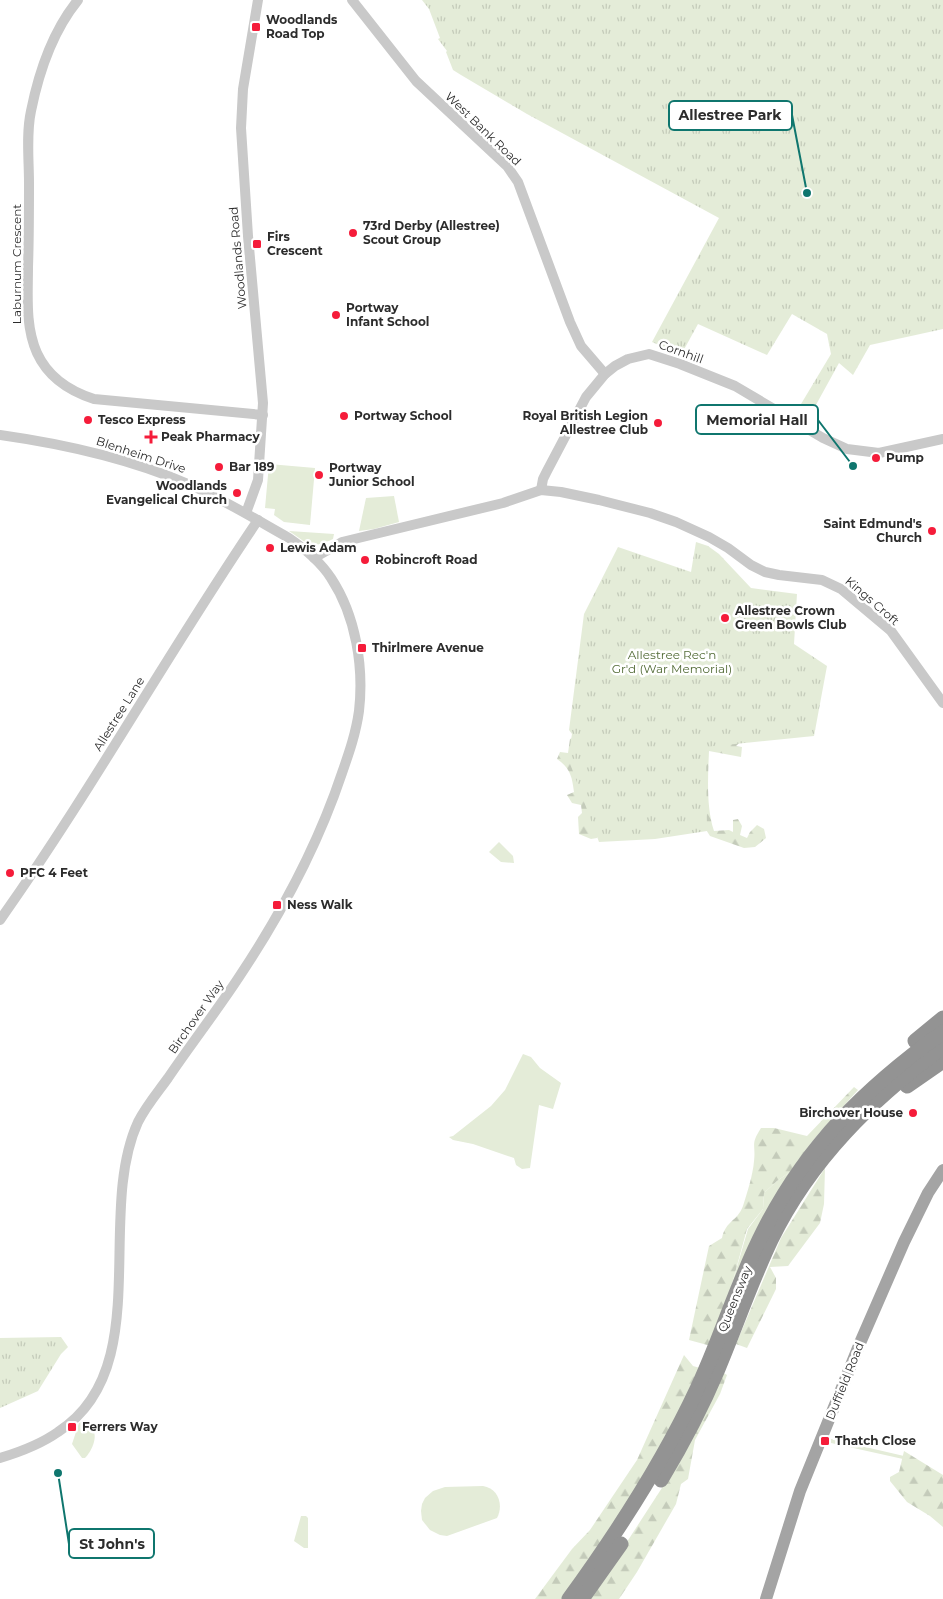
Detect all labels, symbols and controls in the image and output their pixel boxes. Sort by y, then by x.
place label: Woodlands Road Top [266,12,338,41]
marker: Woodlands Road Top [250,21,262,33]
street label: West Bank Road [442,89,524,169]
callout: Allestree Park [669,101,792,130]
text: Allestree Park [678,106,782,124]
street label: Laburnum Crescent [9,204,24,324]
street label: Woodlands Road [226,206,249,310]
place label: 73rd Derby (Allestree) Scout Group [363,218,500,247]
marker: 73rd Derby (Allestree) Scout Group [347,227,359,239]
place label: Firs Crescent [267,229,324,258]
marker: Firs Crescent [251,238,263,250]
place label: Portway Infant School [346,300,429,329]
marker: Portway Infant School [330,309,342,321]
street label: Cornhill [657,337,706,367]
callout: Memorial Hall [696,405,818,434]
place label: Portway School [354,408,452,423]
place label: Royal British Legion Allestree Club [522,408,648,437]
marker: Portway School [338,410,350,422]
text: Memorial Hall [706,411,808,429]
place label: Tesco Express [98,412,186,427]
marker: Tesco Express [82,414,94,426]
marker: Royal British Legion Allestree Club [652,417,664,429]
place label: Peak Pharmacy [161,429,260,444]
marker: Peak Pharmacy [145,431,157,443]
street label: Blenheim Drive [94,433,188,476]
place label: Pump [886,450,924,465]
marker: Pump [870,452,882,464]
place label: Bar 189 [229,459,275,474]
place label: Portway Junior School [328,460,415,489]
marker: Bar 189 [213,461,225,473]
marker: Portway Junior School [313,469,325,481]
place label: Woodlands Evangelical Church [106,478,228,507]
marker: Woodlands Evangelical Church [231,487,243,499]
place label: Saint Edmund's Church [823,516,923,545]
marker: Saint Edmund's Church [926,525,938,537]
place label: Lewis Adam [280,540,357,555]
marker: Lewis Adam [264,542,276,554]
place label: Robincroft Road [375,552,478,567]
marker: Robincroft Road [359,554,371,566]
street label: Kings Croft [842,573,903,628]
place label: Allestree Crown Green Bowls Club [734,603,846,632]
marker: Allestree Crown Green Bowls Club [719,612,731,624]
place label: Thirlmere Avenue [372,640,484,655]
marker: Thirlmere Avenue [356,642,368,654]
park label: Allestree Rec'n Gr'd (War Memorial) [612,647,732,676]
street label: Allestree Lane [90,674,147,754]
place label: PFC 4 Feet [20,865,89,880]
marker: PFC 4 Feet [4,867,16,879]
place label: Ness Walk [287,897,353,912]
marker: Ness Walk [271,899,283,911]
street label: Birchover Way [165,977,227,1056]
place label: Birchover House [799,1105,903,1120]
marker: Birchover House [907,1107,919,1119]
street label: Queensway [714,1263,755,1334]
street label: Duffield Road [822,1340,867,1422]
place label: Ferrers Way [82,1419,158,1434]
marker: Ferrers Way [66,1421,78,1433]
place label: Thatch Close [835,1433,916,1448]
marker: Thatch Close [819,1435,831,1447]
callout: St John's [69,1529,154,1558]
text: St John's [79,1535,145,1553]

